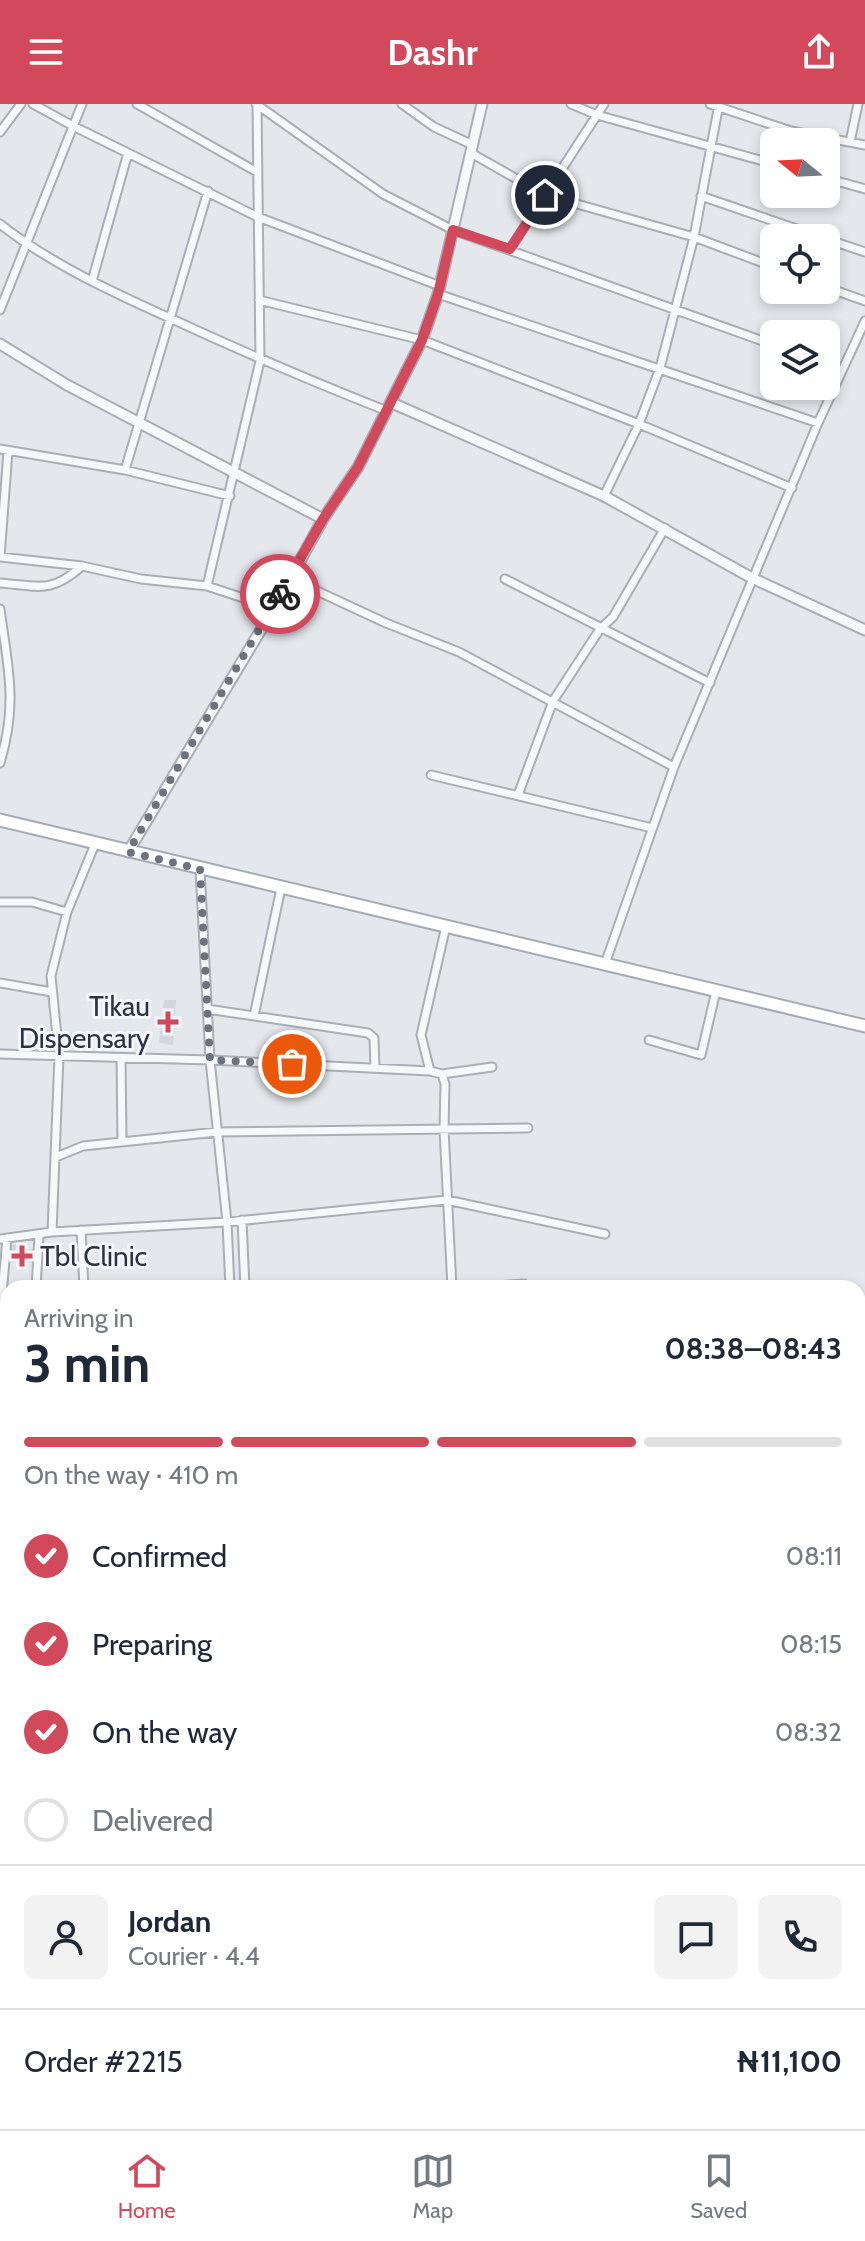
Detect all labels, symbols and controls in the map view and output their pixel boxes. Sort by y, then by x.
icon: menu [24,30,68,74]
text: Dashr [387,30,478,74]
icon: share [797,30,841,74]
north arrow [760,128,840,208]
map controls [760,128,840,400]
pin [511,161,579,229]
icon: home [523,173,567,217]
button: locate [760,224,840,304]
button: layers [760,320,840,400]
courier [240,554,320,634]
icon: bike [258,572,302,616]
place label: Tikau Dispensary [19,989,150,1055]
marker: Tikau Dispensary [157,1011,179,1033]
pin [258,1030,326,1098]
icon: bag [270,1042,314,1086]
place label: Tbl Clinic [40,1239,147,1273]
marker: Tbl Clinic [11,1245,33,1267]
text: Arriving in [24,1302,134,1334]
text: 08:38–08:43 [664,1330,842,1367]
text: 3 min [24,1332,150,1395]
text: On the way · 410 m [24,1459,238,1491]
icon: check [24,1534,68,1578]
text: Confirmed [92,1538,227,1575]
text: 08:11 [786,1540,842,1572]
icon: check [24,1622,68,1666]
text: Preparing [92,1626,212,1663]
text: 08:15 [780,1628,842,1660]
icon: check [24,1710,68,1754]
text: On the way [92,1714,237,1751]
text: 08:32 [775,1716,842,1748]
text: Delivered [92,1802,213,1839]
button: person [24,1895,108,1979]
button: chat [654,1895,738,1979]
button: phone [758,1895,842,1979]
text: Jordan [128,1903,211,1940]
text: Courier · 4.4 [128,1940,260,1972]
text: Order #2215 [24,2043,183,2080]
text: ₦11,100 [736,2043,842,2080]
tab: Home [118,2149,176,2224]
tab: Map [411,2149,455,2224]
tab: Saved [690,2149,747,2224]

